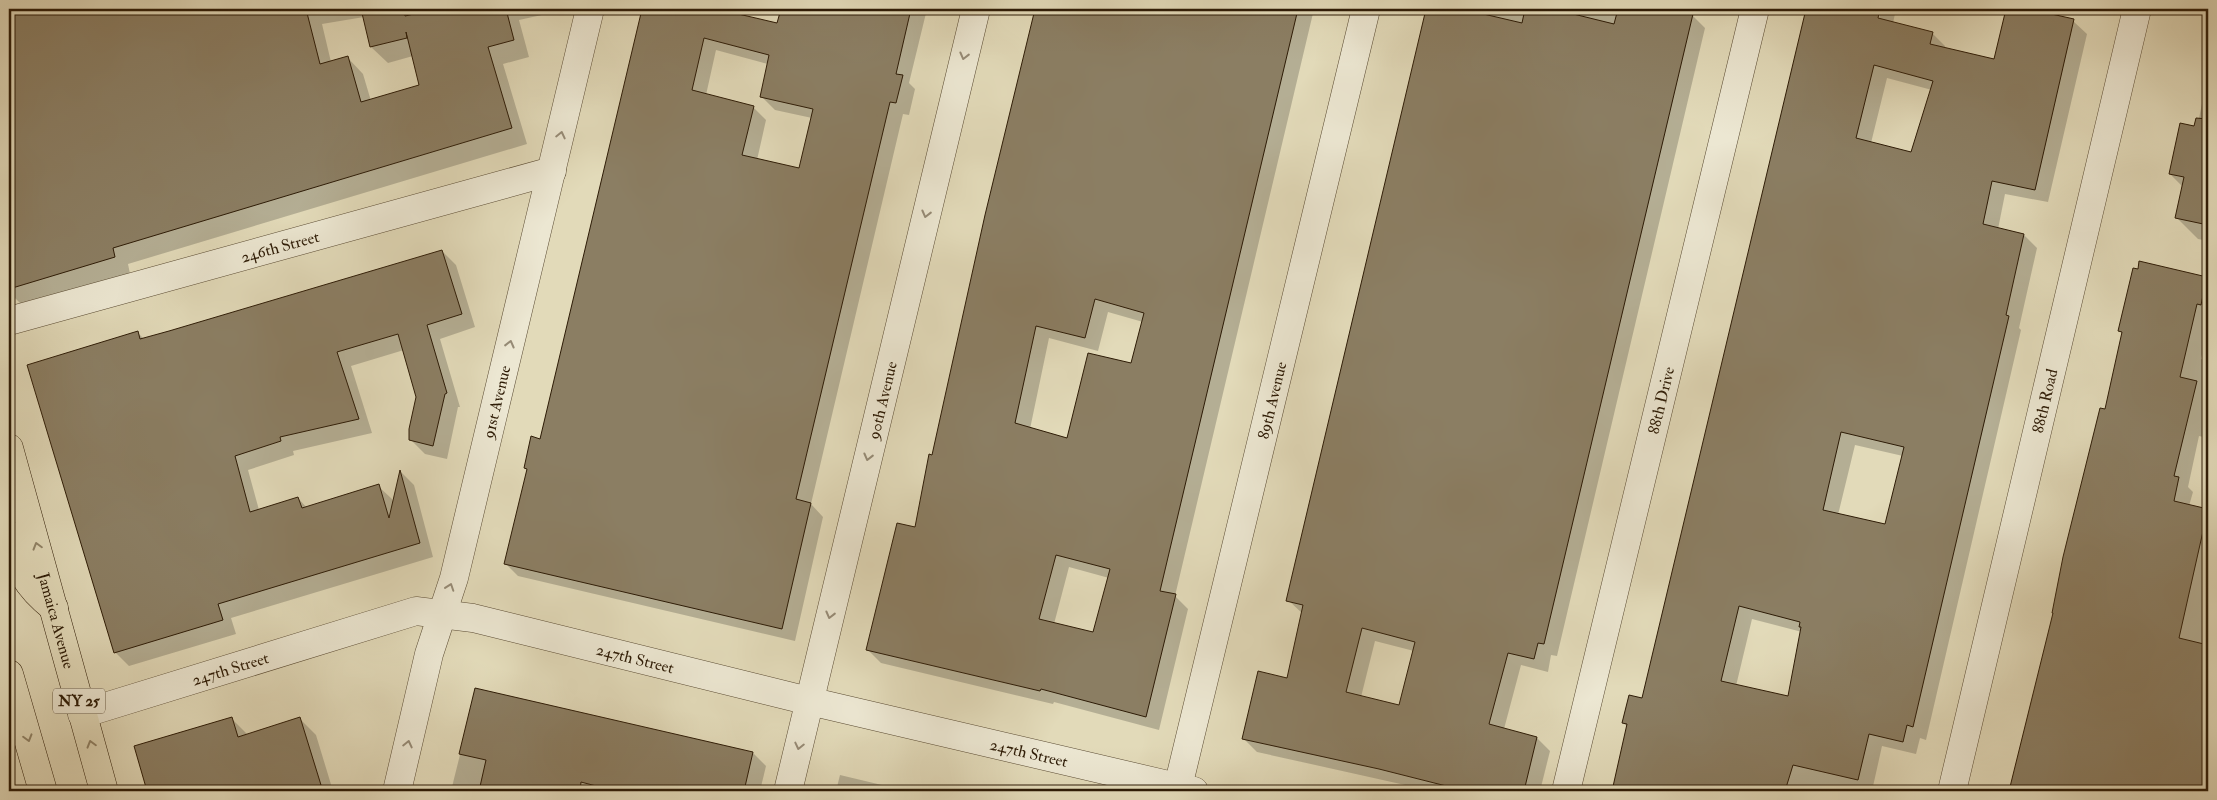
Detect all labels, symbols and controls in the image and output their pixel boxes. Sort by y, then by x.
one-way arrow [960,52,970,60]
one-way arrow [555,131,566,140]
one-way arrow [921,210,932,219]
street label: 246th Street [239,227,321,267]
one-way arrow [504,340,515,349]
street label: 90th Avenue [864,359,902,442]
street label: 89th Avenue [1253,359,1291,441]
street label: 91st Avenue [479,363,516,441]
street label: 88th Drive [1644,364,1679,436]
street label: 88th Road [2028,367,2063,435]
one-way arrow [863,453,874,462]
one-way arrow [32,541,43,550]
street label: Jamaica Avenue [32,570,79,671]
one-way arrow [445,583,455,592]
one-way arrow [825,611,836,620]
street label: 247th Street [594,640,676,678]
street label: 247th Street [190,648,271,691]
road number: NY 25 [53,688,105,714]
one-way arrow [22,733,32,741]
street label: 247th Street [988,735,1070,772]
one-way arrow [402,739,413,748]
one-way arrow [86,740,97,749]
one-way arrow [794,742,805,750]

